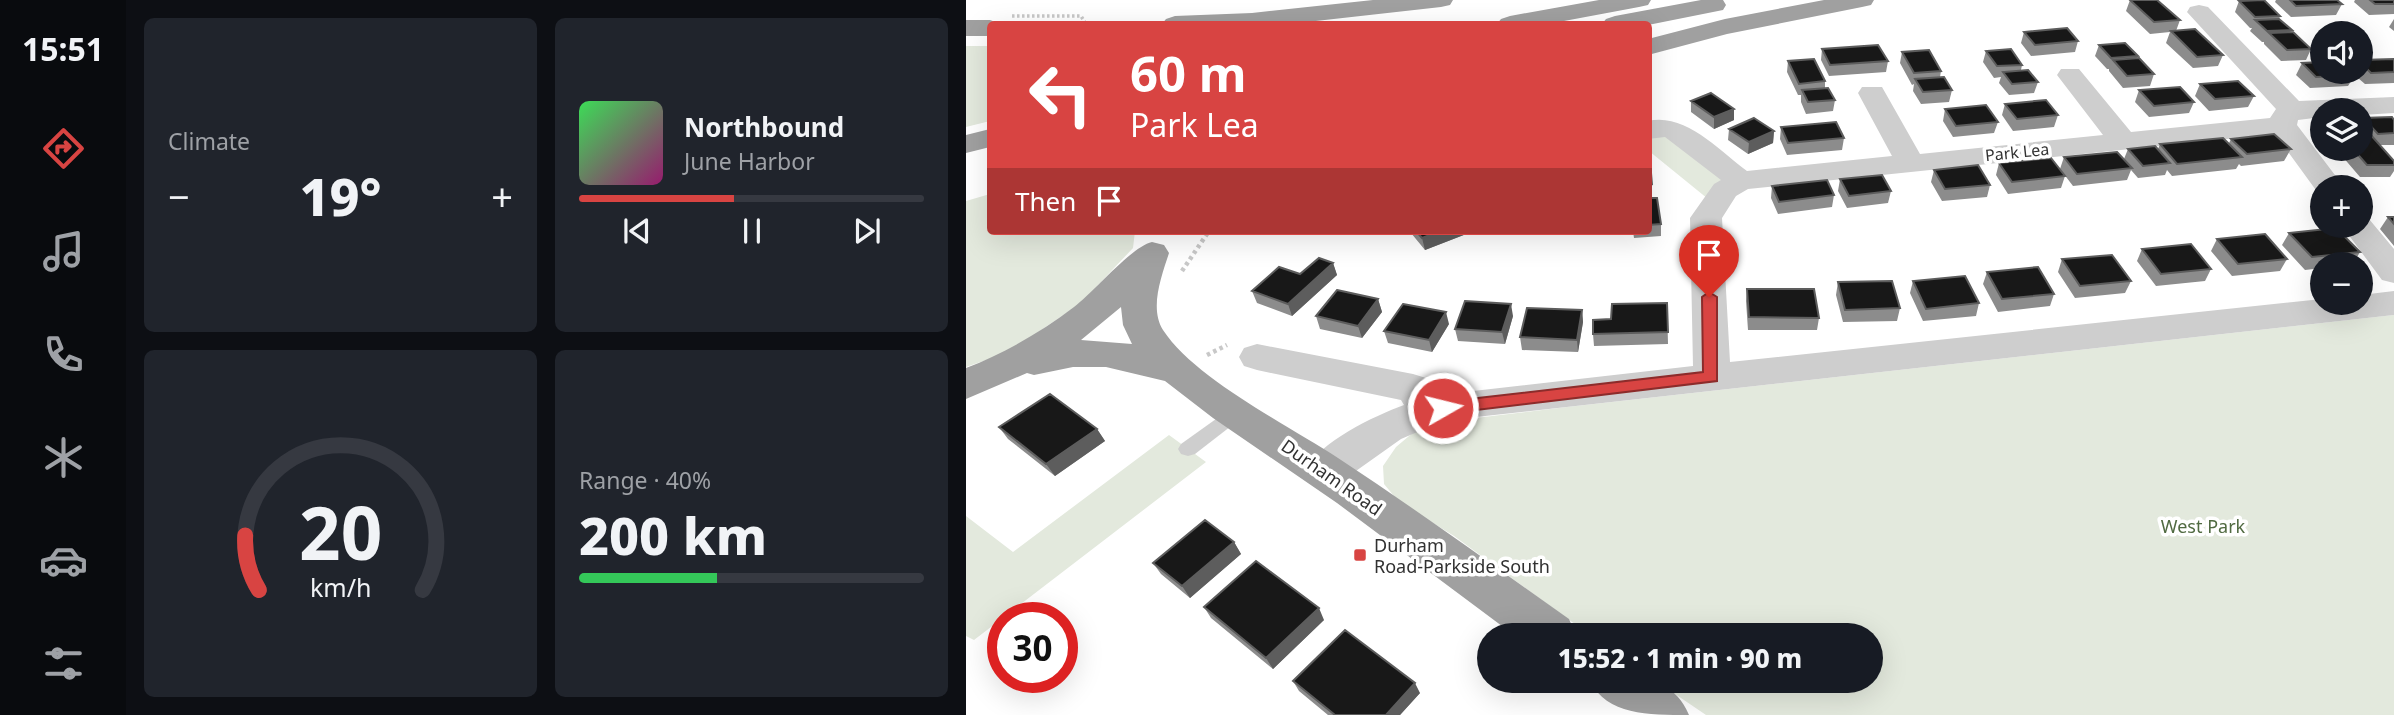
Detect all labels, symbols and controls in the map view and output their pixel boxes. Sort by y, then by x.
map controls [2310,21,2373,315]
button: sound [2310,21,2373,84]
text: 15:51 [22,27,104,70]
text: 60 m [1130,40,1247,106]
icon: left [1015,49,1106,140]
button: layers [2310,98,2373,161]
text: Park Lea [1130,103,1259,146]
text: Northbound [684,109,844,145]
icon: directions [39,124,88,173]
text: Climate [168,125,250,157]
street label: Park Lea [1984,138,2050,166]
text: June Harbor [684,145,815,177]
text: 19° [299,160,382,231]
text: − [168,170,190,222]
text: + [491,170,513,222]
button: + [2310,175,2373,238]
icon: arrive [1090,182,1128,220]
text: Then [1015,183,1076,219]
icon: previous [618,212,656,250]
icon: pause [733,212,771,250]
icon: next [848,212,886,250]
pin [1679,225,1739,297]
icon: music [39,227,88,276]
icon: arrive [1690,236,1728,274]
button: − [2310,252,2373,315]
icon: phone [39,330,88,379]
position arrow [1406,371,1480,445]
icon: climate [39,433,88,482]
street label: Durham Road [1277,433,1387,521]
text: Range · 40% [579,464,711,496]
text: 20 [299,482,382,581]
text: 200 km [579,499,767,570]
park label: West Park [2161,514,2246,538]
place label: Durham Road-Parkside South [1374,533,1550,578]
icon: car [39,536,88,585]
marker: Durham Road-Parkside South [1352,547,1368,563]
text: km/h [310,569,371,603]
speed limit sign: 30 [987,602,1078,693]
icon: filters [39,639,88,688]
text: 15:52 · 1 min · 90 m [1558,640,1802,676]

